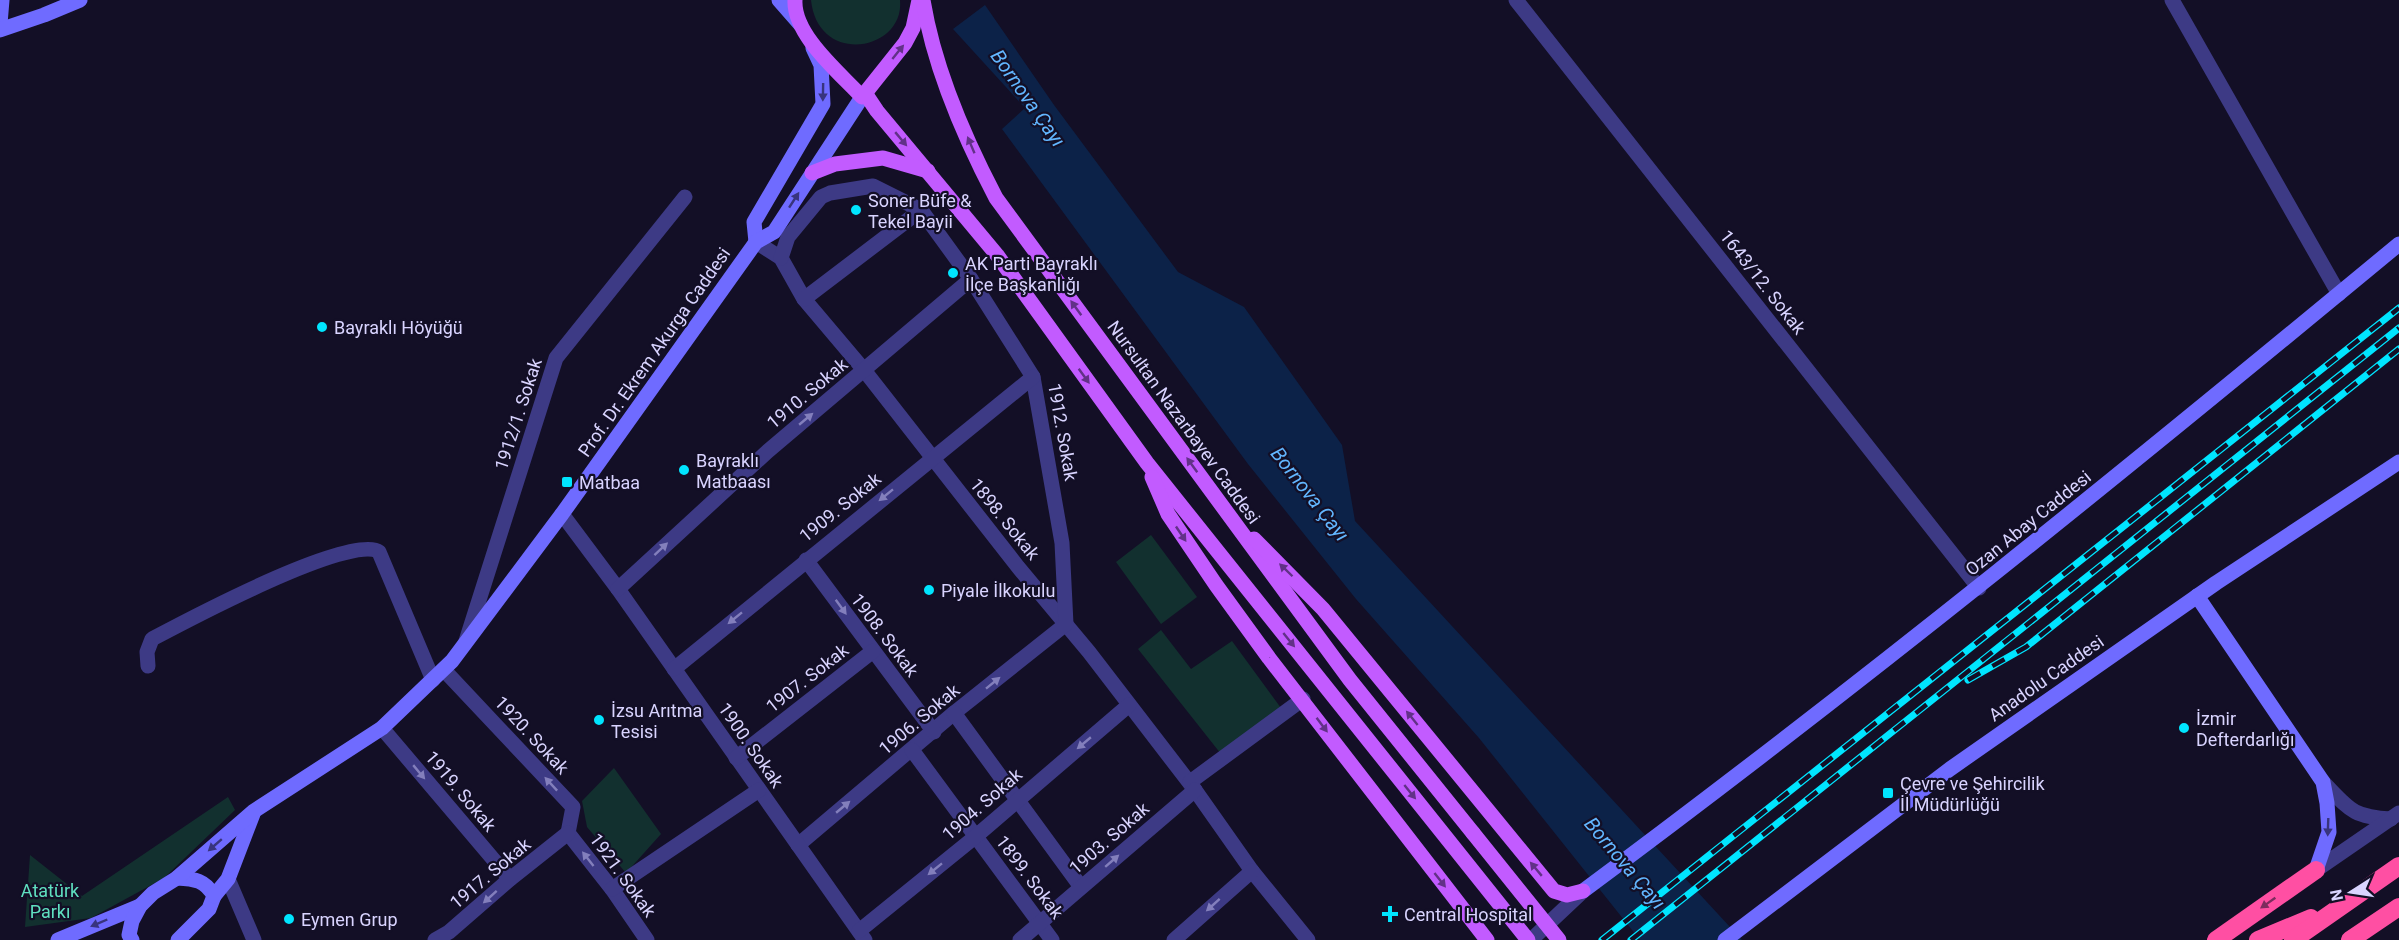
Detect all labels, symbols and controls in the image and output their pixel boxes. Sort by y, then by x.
one-way arrow [891,45,904,60]
water label: Bornova Çayı [986,45,1070,151]
one-way arrow [818,83,828,102]
one-way arrow [894,131,907,146]
one-way arrow [966,136,975,154]
place label: Soner Büfe & Tekel Bayii [868,190,972,232]
one-way arrow [789,192,800,208]
marker: Soner Büfe & Tekel Bayii [849,203,863,217]
street label: 1643/12. Sokak [1716,226,1811,339]
street label: Prof. Dr. Ekrem Akurga Caddesi [574,243,734,461]
place label: AK Parti Bayraklı İlçe Başkanlığı [965,253,1098,295]
marker: AK Parti Bayraklı İlçe Başkanlığı [946,266,960,280]
one-way arrow [1070,301,1082,317]
street label: Nursultan Nazarbayev Caddesi [1103,316,1265,528]
place label: Bayraklı Höyüğü [334,317,463,338]
marker: Bayraklı Höyüğü [315,320,329,334]
street label: 1910. Sokak [762,353,852,433]
street label: 1912/1. Sokak [490,355,546,473]
one-way arrow [1078,369,1090,384]
street label: 1912. Sokak [1044,382,1082,483]
one-way arrow [798,412,814,425]
water label: Bornova Çayı [1266,442,1354,546]
place label: Bayraklı Matbaası [696,450,771,492]
one-way arrow [1186,458,1198,473]
marker: Bayraklı Matbaası [677,463,691,477]
street label: Ozan Abay Caddesi [1961,466,2095,580]
street label: 1909. Sokak [795,467,886,546]
place label: Matbaa [579,472,640,493]
street label: 1898. Sokak [966,474,1045,565]
marker: Matbaa [560,475,574,489]
one-way arrow [878,488,894,501]
one-way arrow [1176,526,1187,542]
one-way arrow [654,542,669,556]
one-way arrow [1280,563,1294,577]
place label: Piyale İlkokulu [941,580,1055,601]
marker: Piyale İlkokulu [922,583,936,597]
street label: 1908. Sokak [847,589,924,681]
one-way arrow [834,600,846,615]
one-way arrow [727,612,743,625]
street label: Anadolu Caddesi [1984,630,2108,726]
one-way arrow [1282,632,1295,648]
street label: 1907. Sokak [762,639,853,717]
one-way arrow [985,677,1000,689]
street label: 1906. Sokak [874,679,964,759]
street label: 1920. Sokak [491,692,574,779]
street label: 1900. Sokak [714,699,788,792]
place label: İzsu Arıtma Tesisi [611,700,702,742]
place label: İzmir Defterdarlığı [2196,708,2294,750]
one-way arrow [1406,710,1419,726]
marker: İzsu Arıtma Tesisi [592,713,606,727]
one-way arrow [1316,717,1328,733]
marker: İzmir Defterdarlığı [2177,721,2191,735]
one-way arrow [1077,736,1092,749]
street label: 1919. Sokak [421,746,501,836]
street label: 1904. Sokak [938,763,1027,844]
one-way arrow [413,765,425,780]
place label: Çevre ve Şehircilik İl Müdürlüğü [1900,773,2045,815]
one-way arrow [544,776,558,791]
one-way arrow [1404,785,1416,800]
marker: Çevre ve Şehircilik İl Müdürlüğü [1881,786,1895,800]
street label: 1903. Sokak [1065,797,1154,878]
one-way arrow [835,801,851,814]
water label: Bornova Çayı [1579,812,1671,914]
one-way arrow [2323,817,2332,836]
street label: 1921. Sokak [586,829,661,922]
street label: 1899. Sokak [992,831,1069,923]
street label: 1917. Sokak [445,833,535,913]
one-way arrow [208,838,223,852]
one-way arrow [582,851,594,866]
one-way arrow [1104,855,1119,868]
one-way arrow [928,862,943,875]
one-way arrow [1530,862,1543,877]
north arrow [2321,862,2381,922]
one-way arrow [1434,872,1447,888]
park label: Atatürk Parkı [21,880,80,922]
text: N [2326,888,2347,903]
one-way arrow [482,890,498,903]
one-way arrow [2261,897,2277,909]
one-way arrow [1206,898,1221,911]
place label: Central Hospital [1404,904,1532,925]
marker: Central Hospital [1381,905,1399,923]
place label: Eymen Grup [301,909,398,930]
marker: Eymen Grup [282,912,296,926]
one-way arrow [90,918,108,928]

